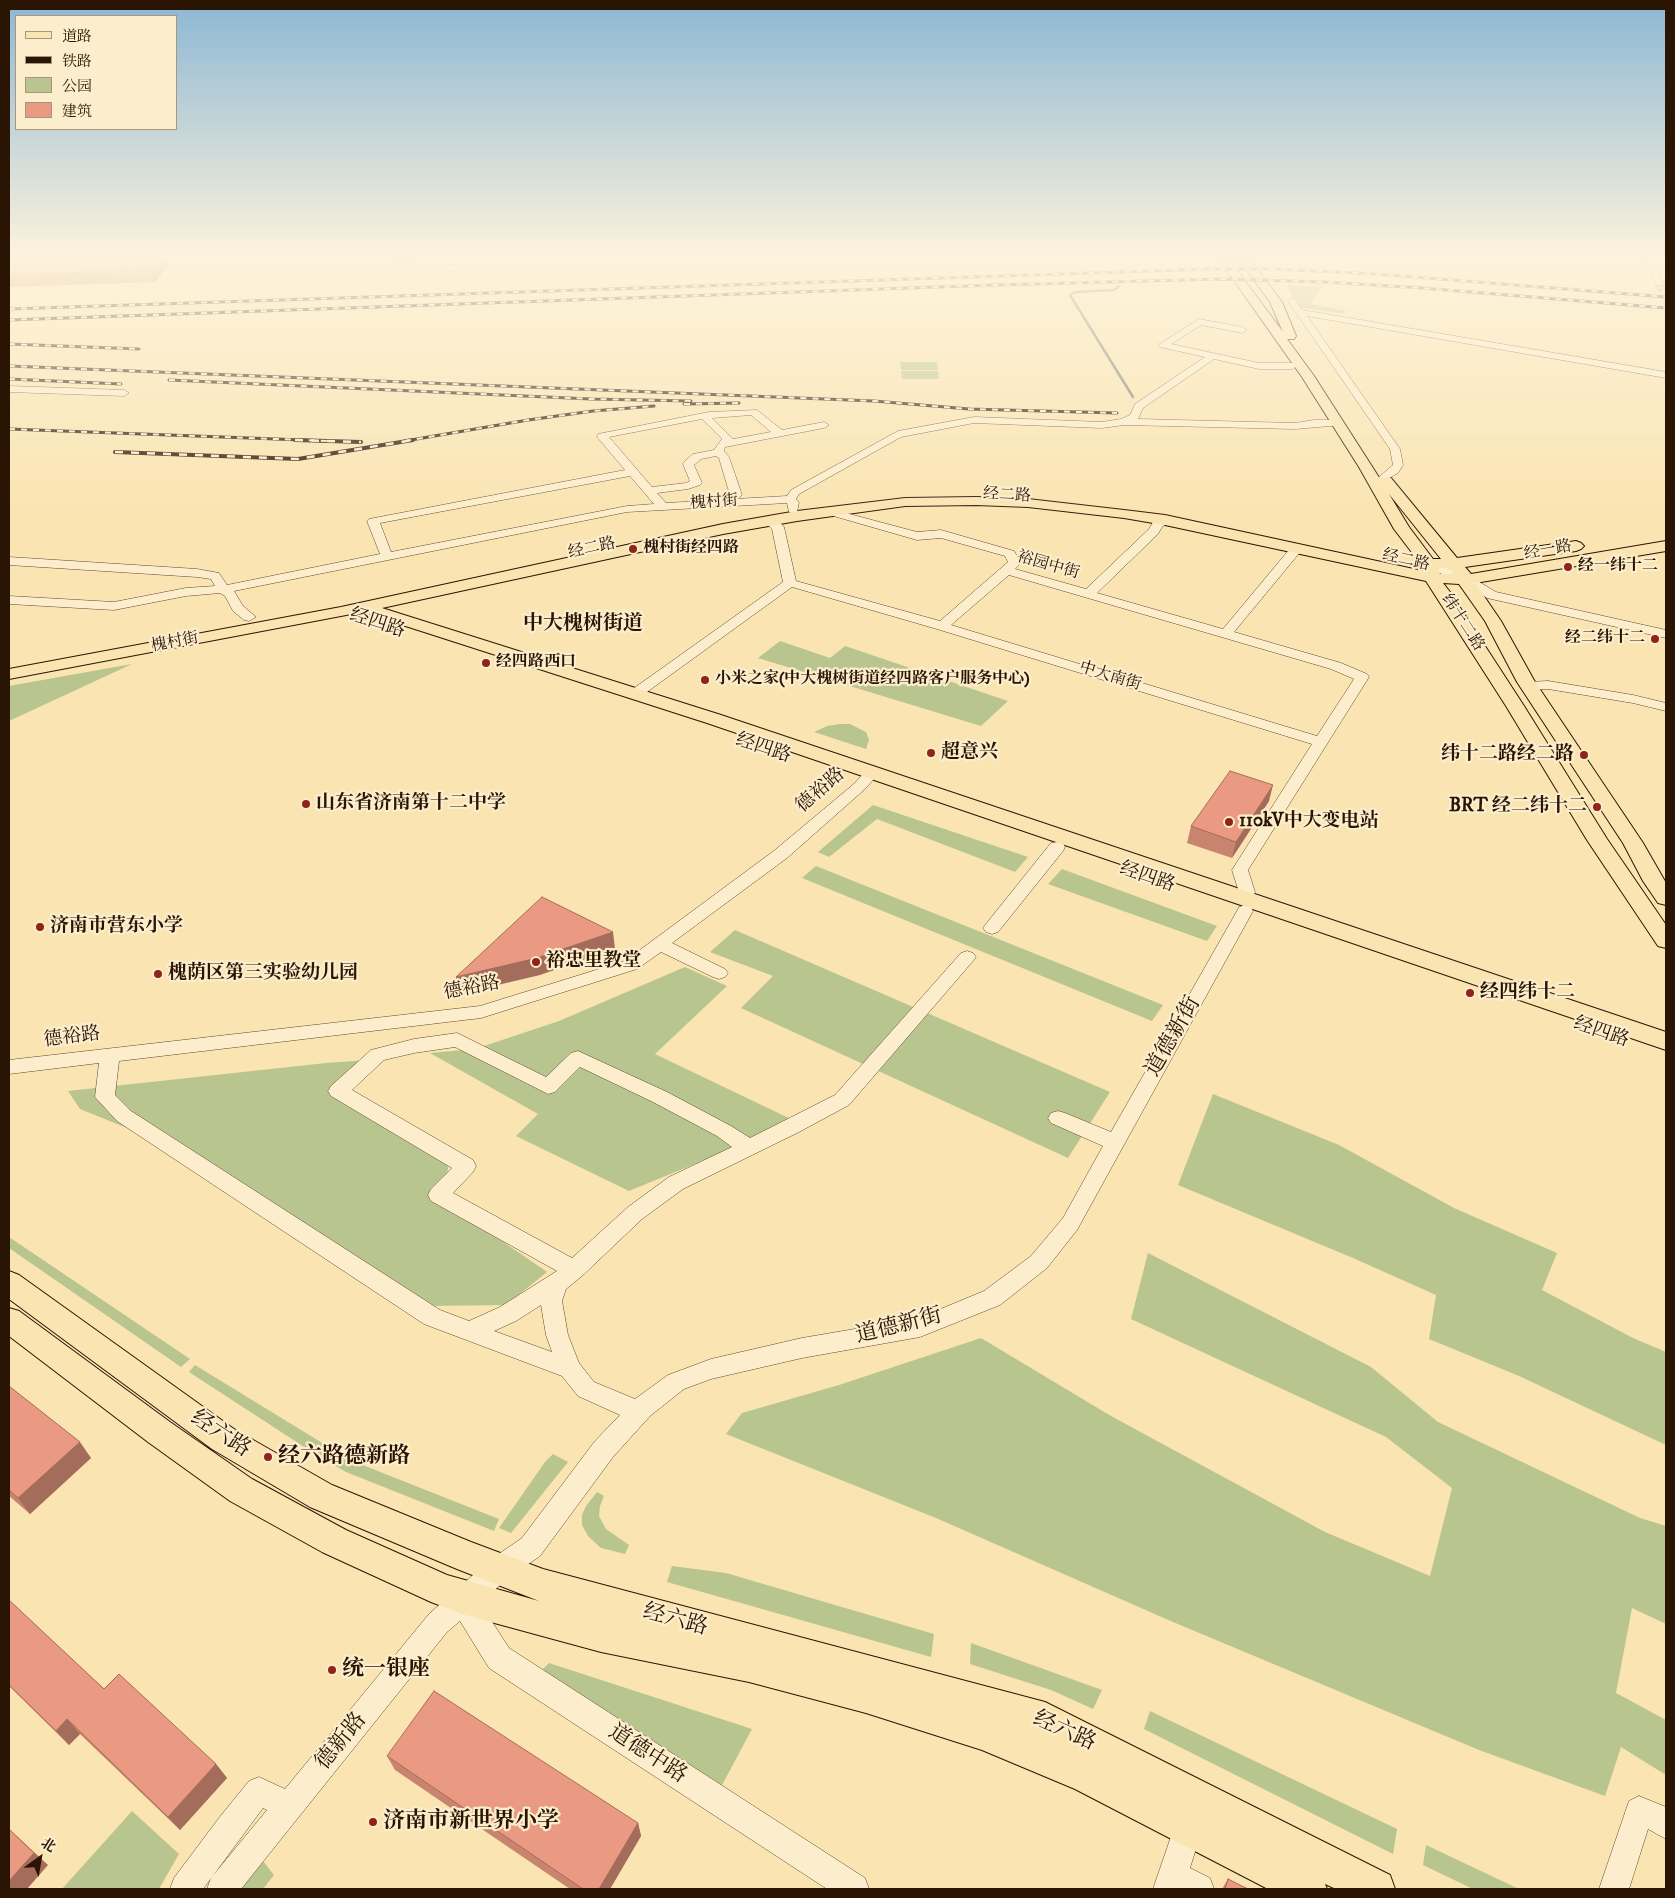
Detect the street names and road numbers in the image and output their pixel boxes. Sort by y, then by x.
street label: 经二路 [983,485,1031,507]
street label: 槐村街 [689,492,739,514]
street label: 经二路 [567,535,617,563]
street label: 经一路 [1523,537,1573,565]
street label: 经二路 [1380,546,1432,576]
street label: 裕园中街 [1015,548,1081,584]
street label: 纬十二路 [1437,591,1487,655]
street label: 经四路 [346,604,408,644]
street label: 槐村街 [150,629,200,657]
street label: 中大南街 [1077,658,1143,696]
street label: 经四路 [732,729,794,769]
street label: 德裕路 [792,764,850,818]
street label: 经四路 [1116,858,1178,898]
street label: 德裕路 [442,972,502,1006]
street label: 道德新街 [1141,992,1207,1082]
street label: 经四路 [1570,1013,1632,1053]
street label: 德裕路 [42,1023,102,1053]
street label: 道德新街 [853,1304,945,1350]
street label: 经六路 [185,1406,255,1464]
street label: 经六路 [640,1600,710,1642]
street label: 经六路 [1028,1707,1100,1757]
street label: 德新路 [311,1708,373,1776]
street label: 道德中路 [603,1720,691,1790]

